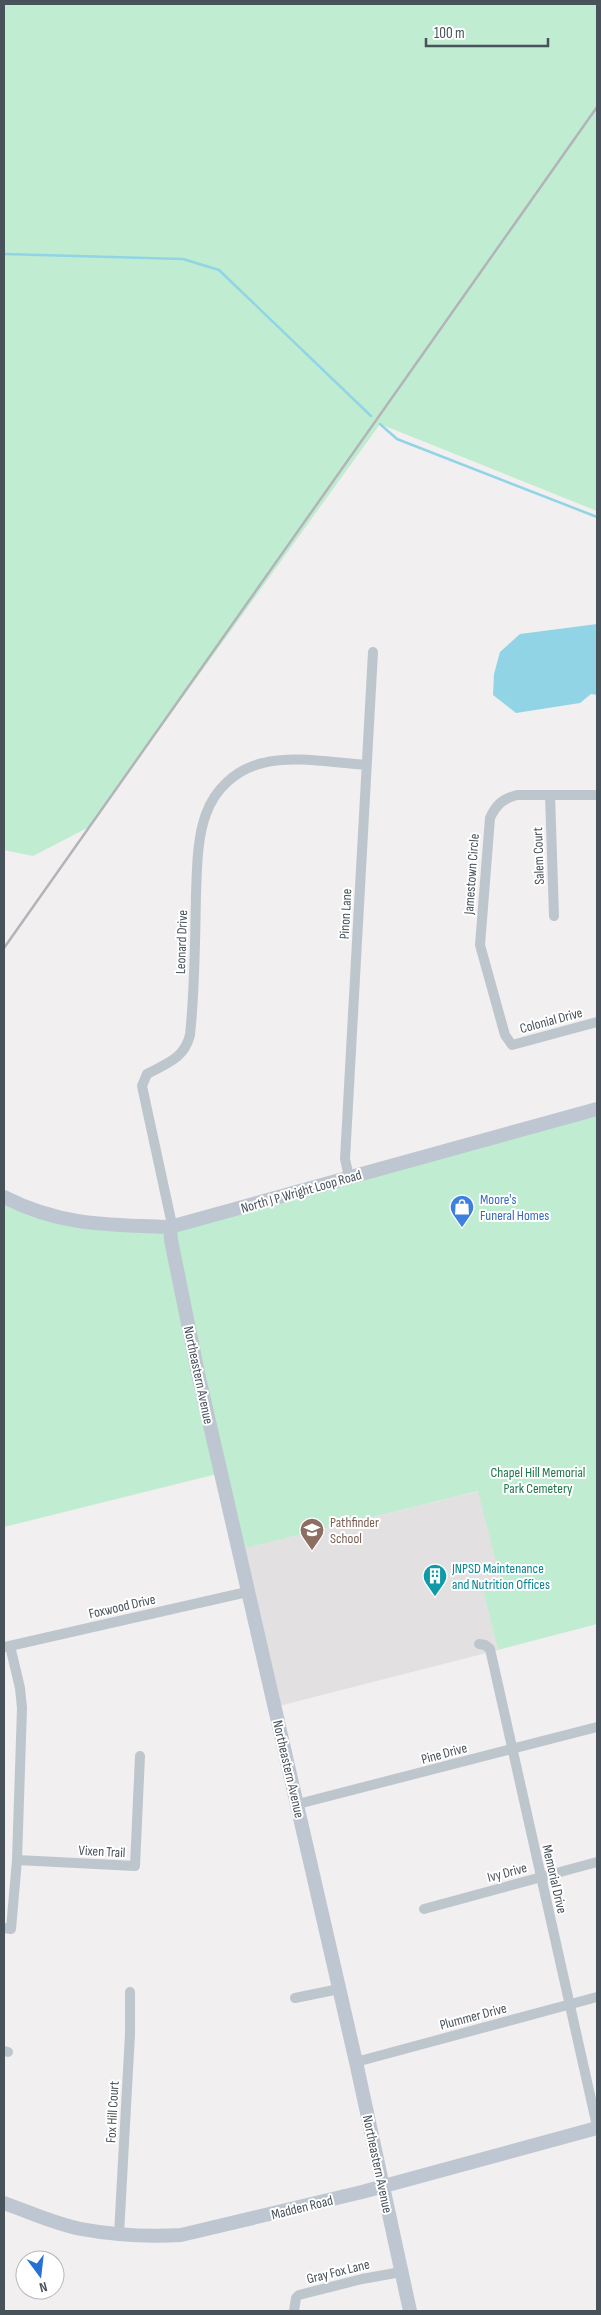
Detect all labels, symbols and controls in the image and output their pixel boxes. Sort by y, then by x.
scale bar [426,15,548,47]
text: 100 m [434,24,465,43]
street label: Salem Court [529,827,548,885]
street label: Jamestown Circle [460,833,483,916]
street label: Pinon Lane [336,888,355,940]
street label: Leonard Drive [172,910,191,974]
street label: Colonial Drive [518,1004,584,1037]
street label: North J P Wright Loop Road [239,1166,364,1217]
place label: Moore's Funeral Homes [480,1191,549,1224]
shop icon: Moore's Funeral Homes [449,1194,475,1228]
street label: Northeastern Avenue [180,1325,217,1426]
park label: Chapel Hill Memorial Park Cemetery [491,1464,585,1497]
place label: Pathfinder School [330,1514,379,1547]
school or university icon: Pathfinder School [299,1517,325,1551]
place label: JNPSD Maintenance and Nutrition Offices [451,1560,550,1593]
building icon: JNPSD Maintenance and Nutrition Offices [422,1563,448,1597]
street label: Foxwood Drive [87,1591,157,1622]
street label: Northeastern Avenue [269,1719,308,1820]
street label: Pine Drive [419,1739,469,1768]
street label: Vixen Trail [78,1842,126,1861]
street label: Memorial Drive [538,1843,571,1915]
street label: Ivy Drive [485,1859,529,1886]
street label: Plummer Drive [438,1999,508,2034]
street label: Fox Hill Court [102,2081,123,2144]
street label: Northeastern Avenue [359,2114,396,2215]
street label: Madden Road [270,2192,335,2223]
north arrow [15,2250,65,2300]
street label: Gray Fox Lane [305,2255,371,2288]
text: N [37,2278,49,2296]

